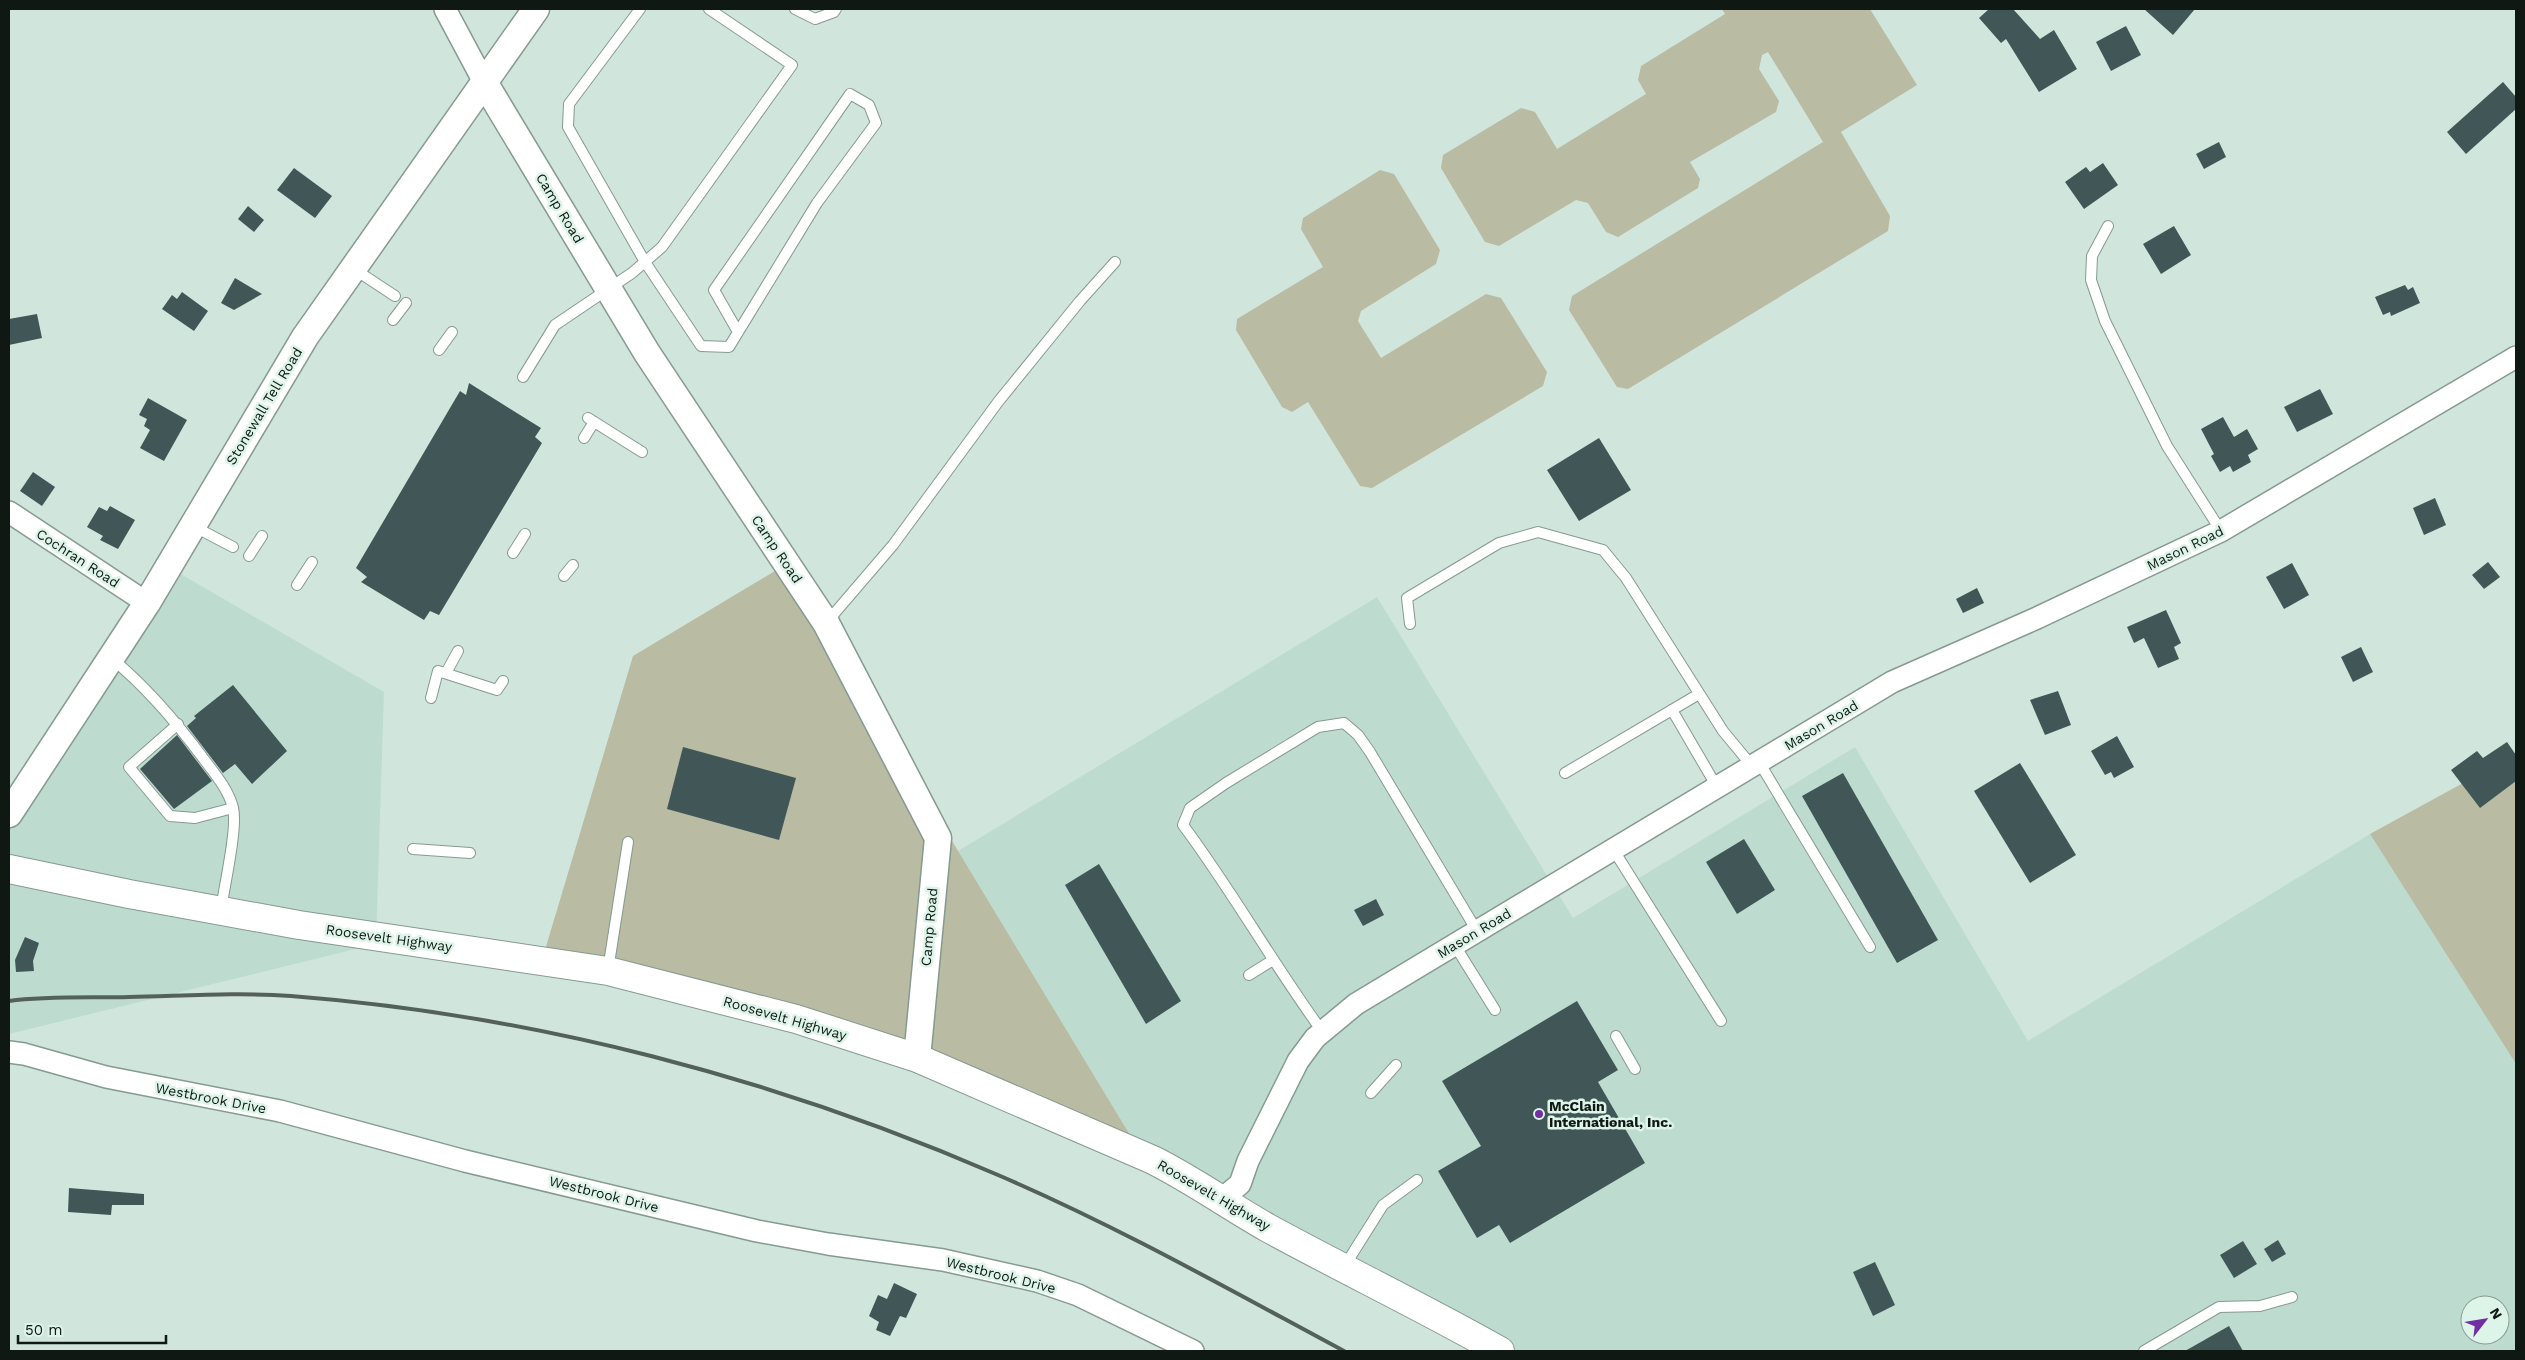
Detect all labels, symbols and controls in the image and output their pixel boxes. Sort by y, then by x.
street label: Camp Road [533,170,587,246]
street label: Stonewall Tell Road [223,345,305,467]
street label: Camp Road [748,512,806,586]
street label: Mason Road [2144,523,2226,573]
street label: Cochran Road [34,525,122,591]
street label: Mason Road [1781,697,1861,753]
street label: Camp Road [918,887,940,967]
street label: Mason Road [1434,905,1514,961]
street label: Roosevelt Highway [325,921,454,955]
street label: Roosevelt Highway [722,993,849,1043]
street label: Westbrook Drive [154,1079,268,1117]
place label: McClain International, Inc. [1549,1098,1672,1130]
marker: McClain International, Inc. [1533,1108,1545,1120]
street label: Roosevelt Highway [1155,1156,1274,1234]
street label: Westbrook Drive [547,1173,661,1215]
street label: Westbrook Drive [944,1254,1058,1296]
north arrow [2460,1295,2510,1345]
text: N [2487,1305,2506,1322]
scale bar [18,1312,165,1344]
text: 50 m [25,1321,62,1339]

